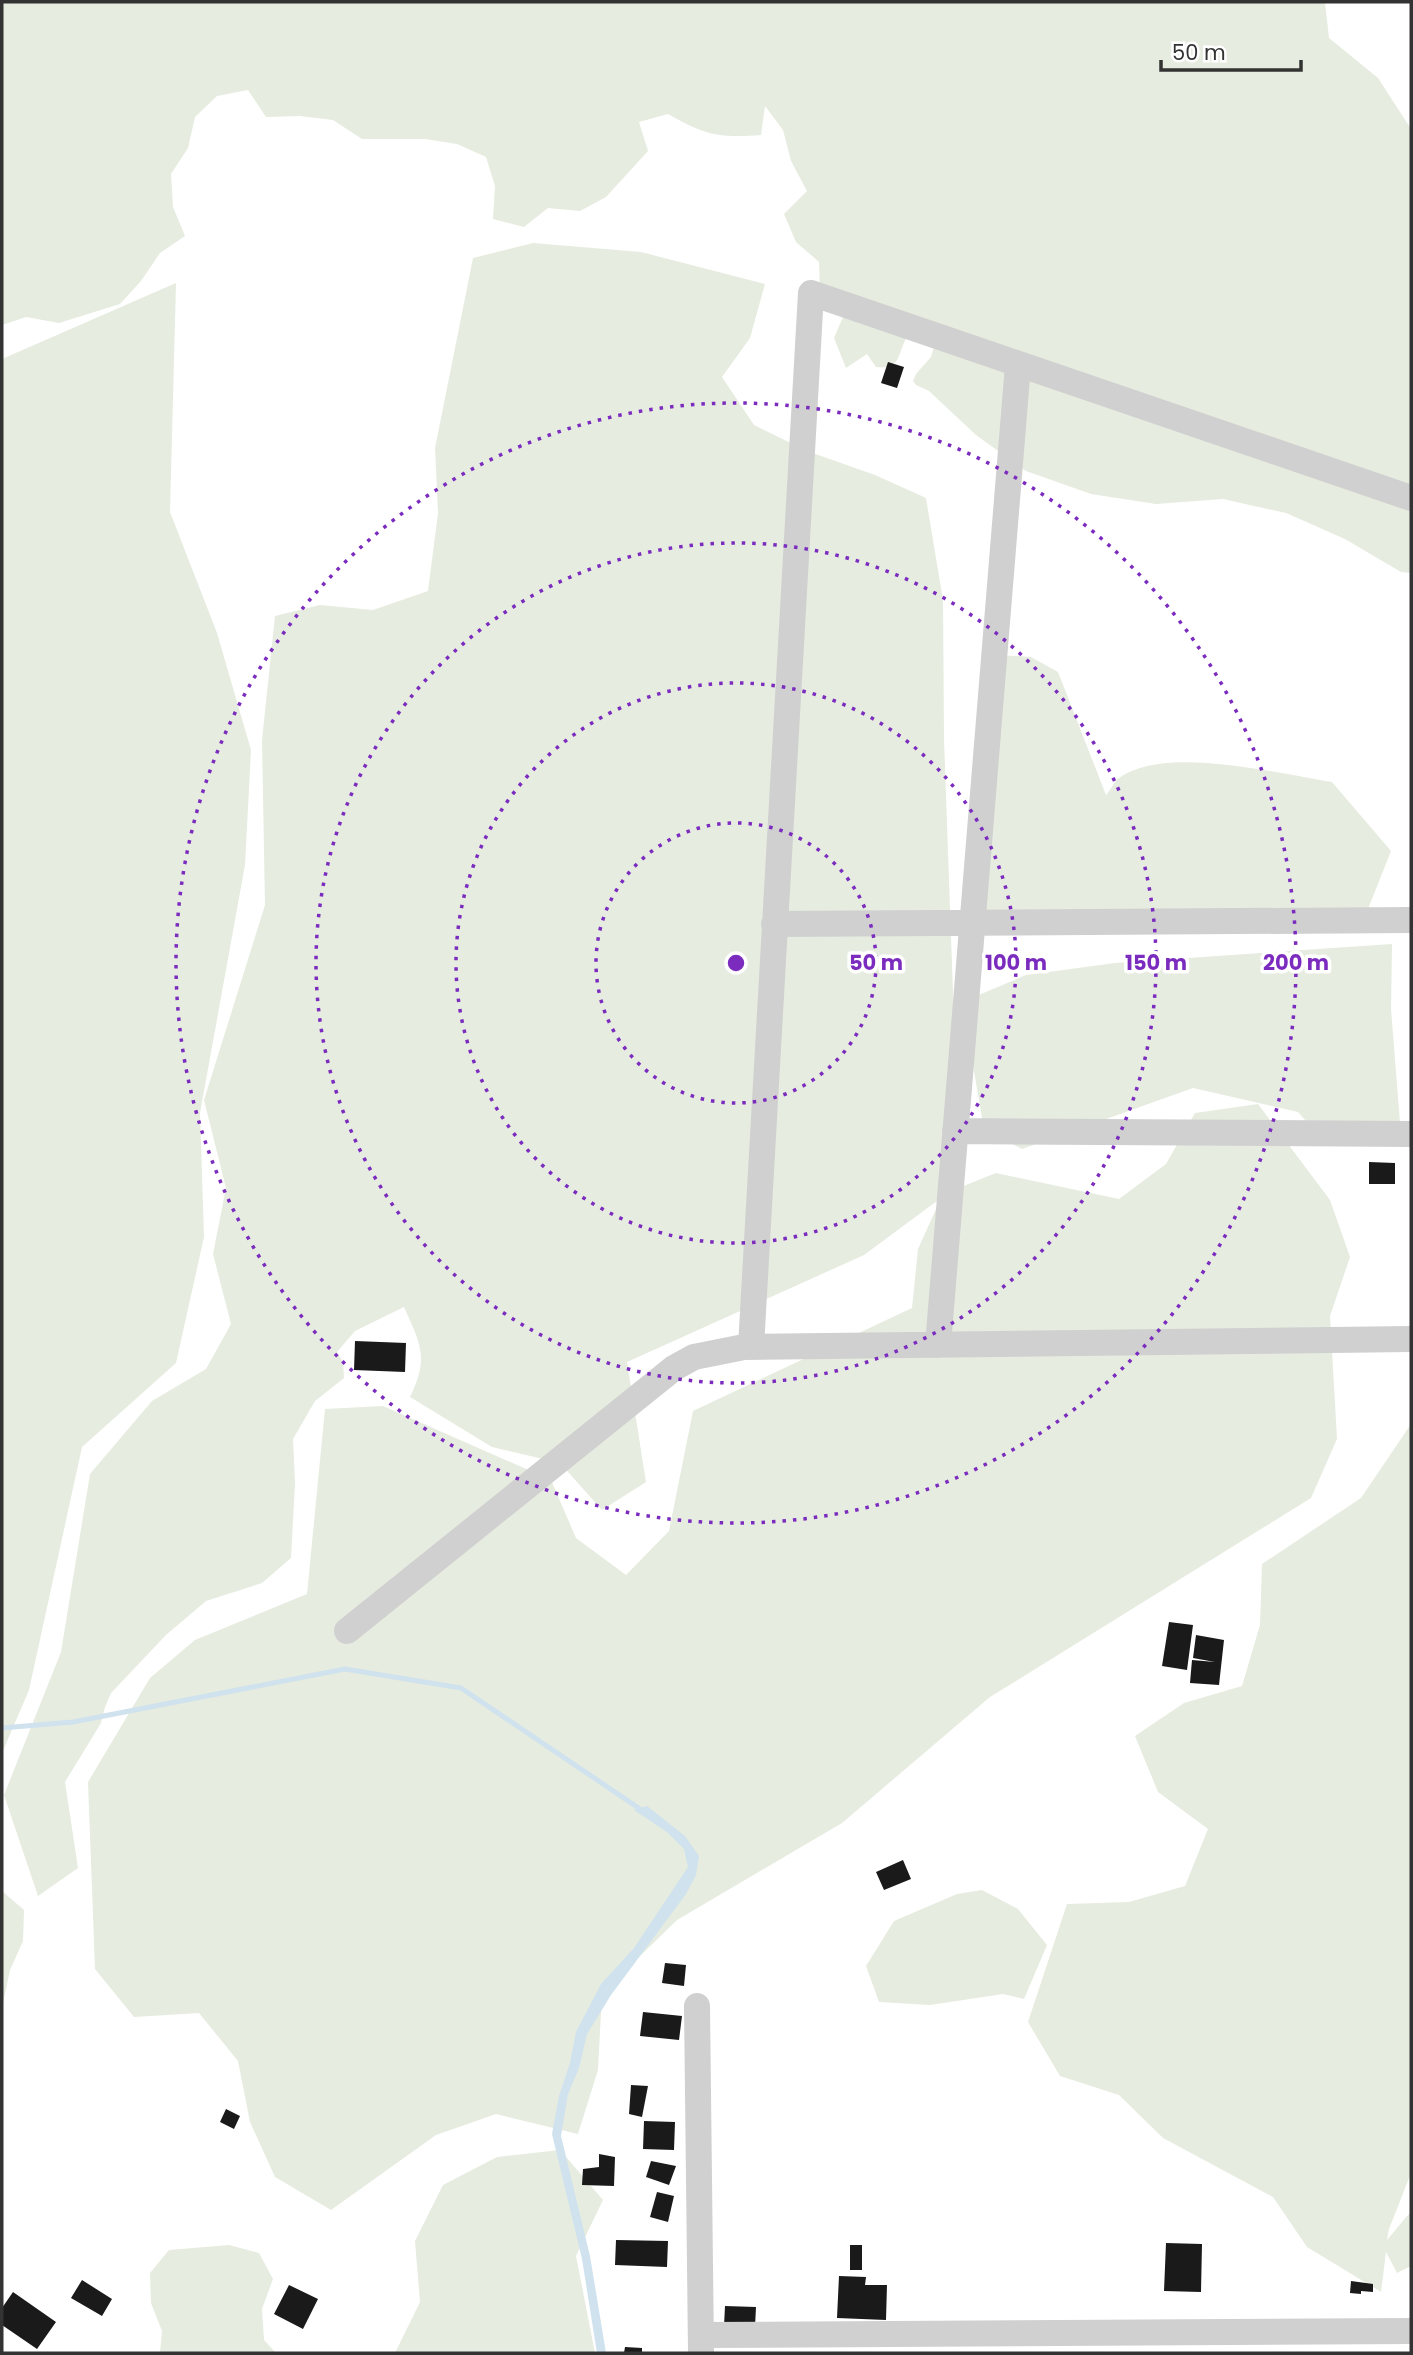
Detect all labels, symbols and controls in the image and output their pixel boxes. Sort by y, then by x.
scale bar [1161,28,1301,72]
text: 50 m [1172,38,1226,67]
text: 50 m [849,948,903,977]
text: 100 m [985,948,1047,977]
text: 150 m [1125,948,1187,977]
text: 200 m [1263,948,1329,977]
centre of rings [724,951,748,975]

